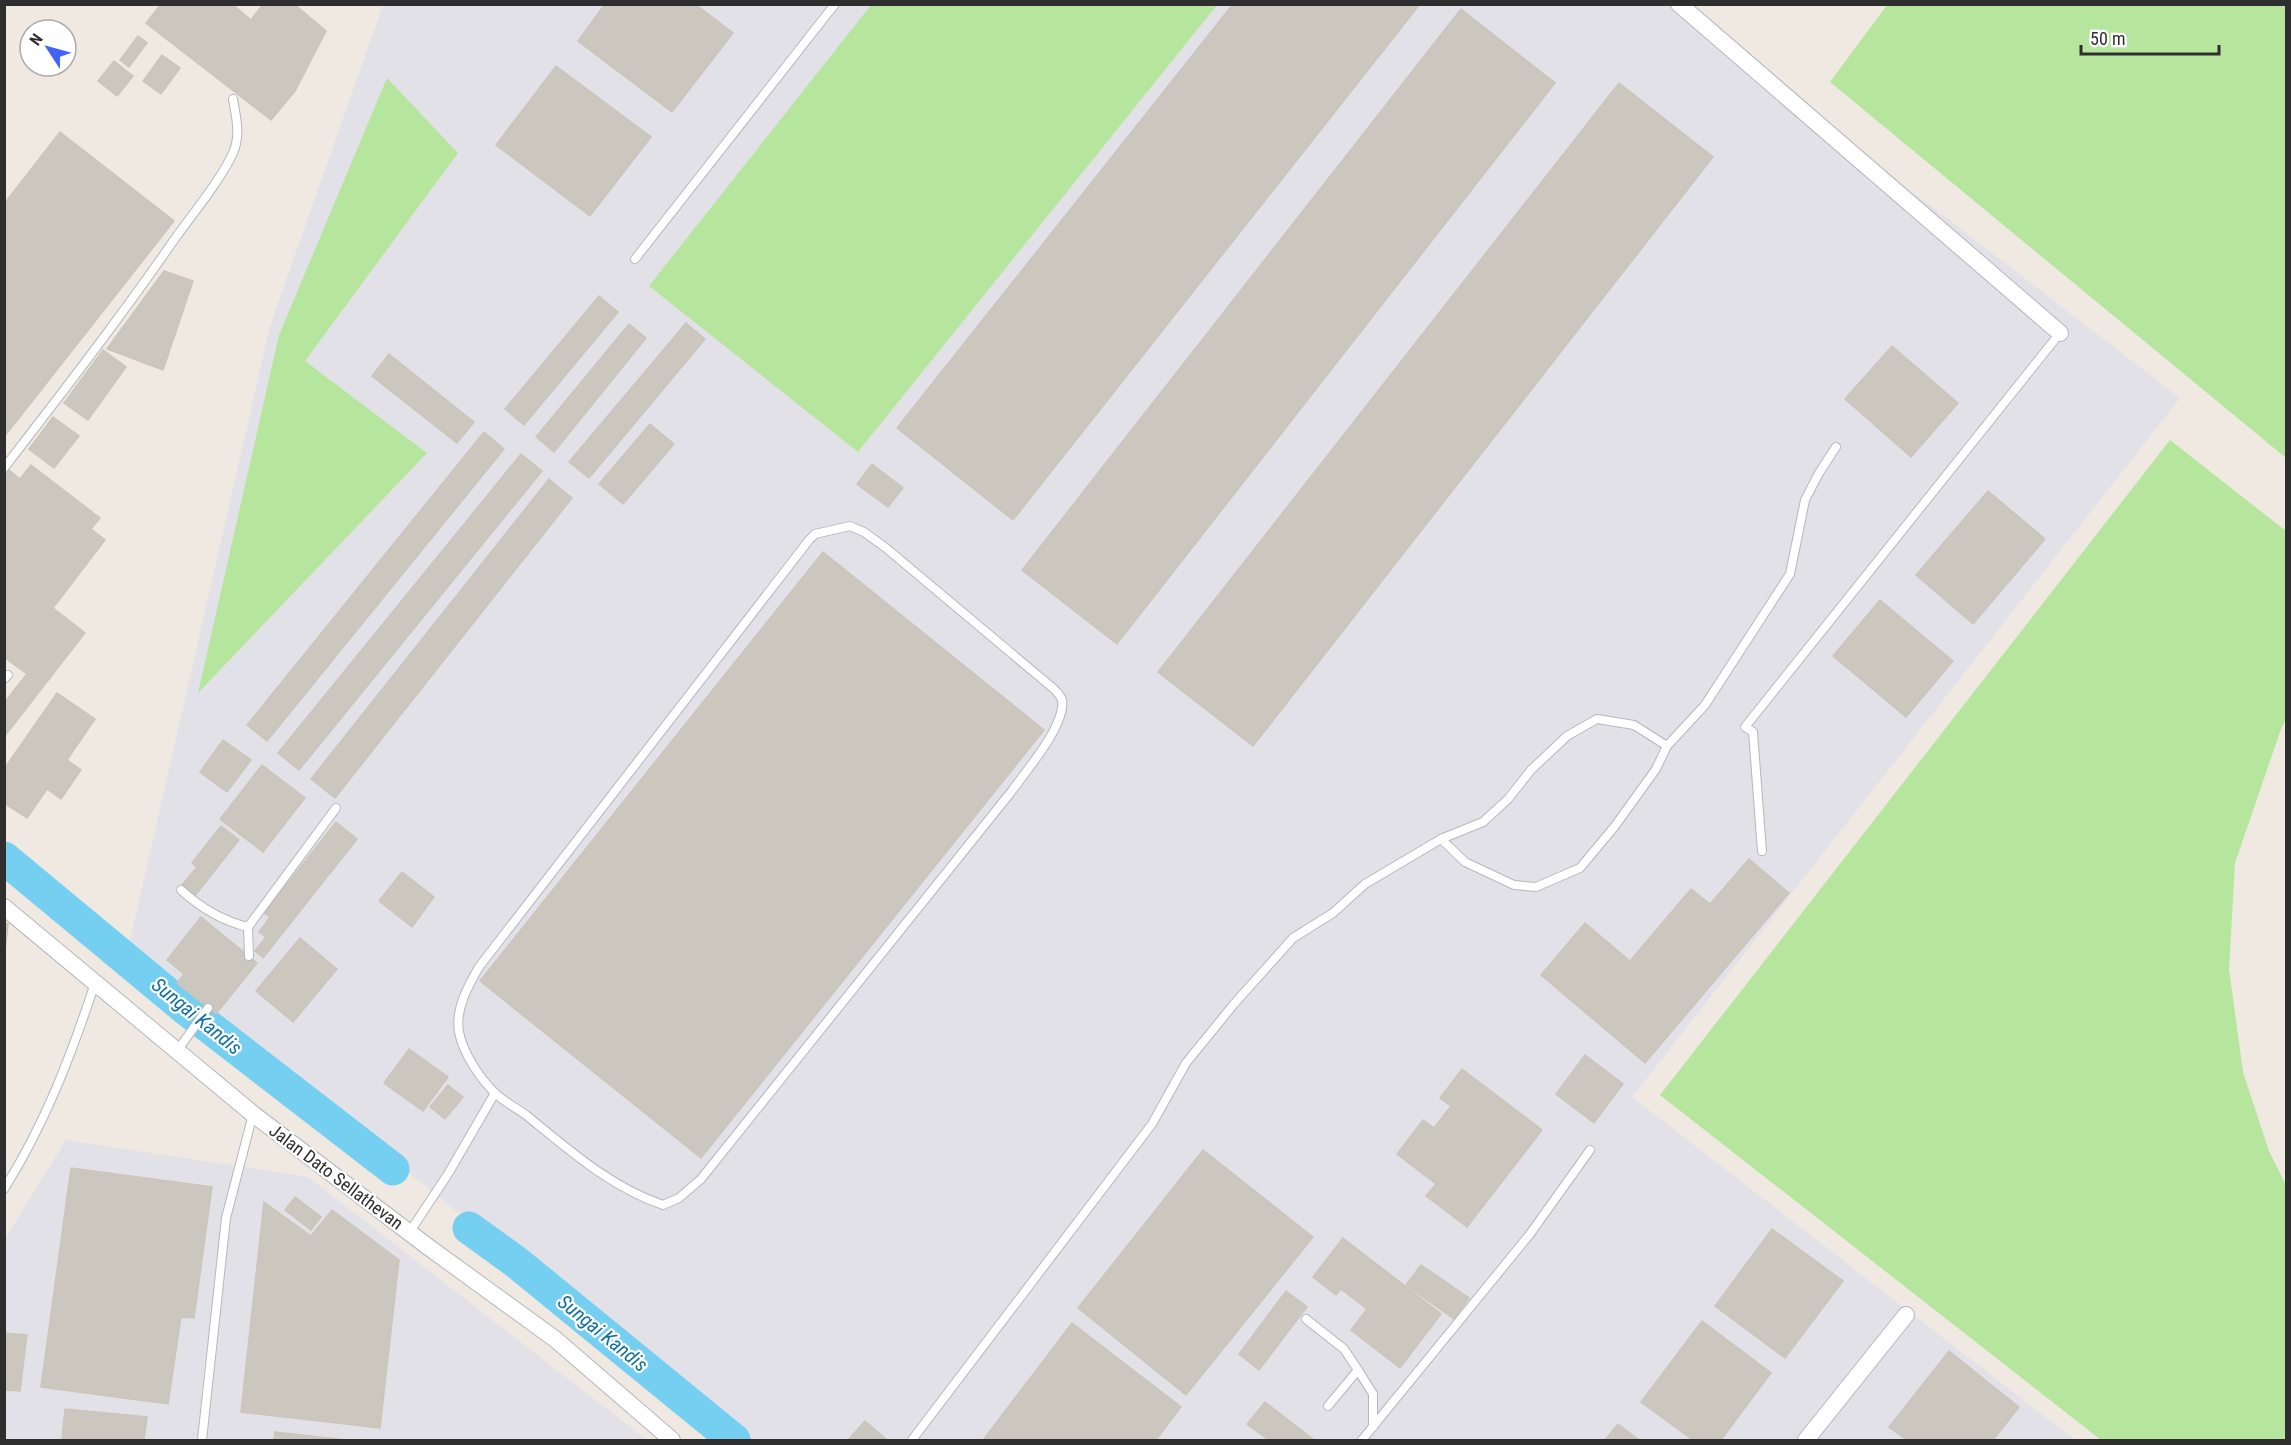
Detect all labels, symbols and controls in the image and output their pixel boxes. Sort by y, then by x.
north arrow [18,18,78,78]
scale bar [2081,18,2219,56]
text: 50 m [2090,28,2125,49]
text: N [26,30,47,49]
water label: Sungai Kandis [147,972,247,1060]
street label: Jalan Dato Sellathevan [265,1119,407,1234]
water label: Sungai Kandis [553,1289,653,1377]

